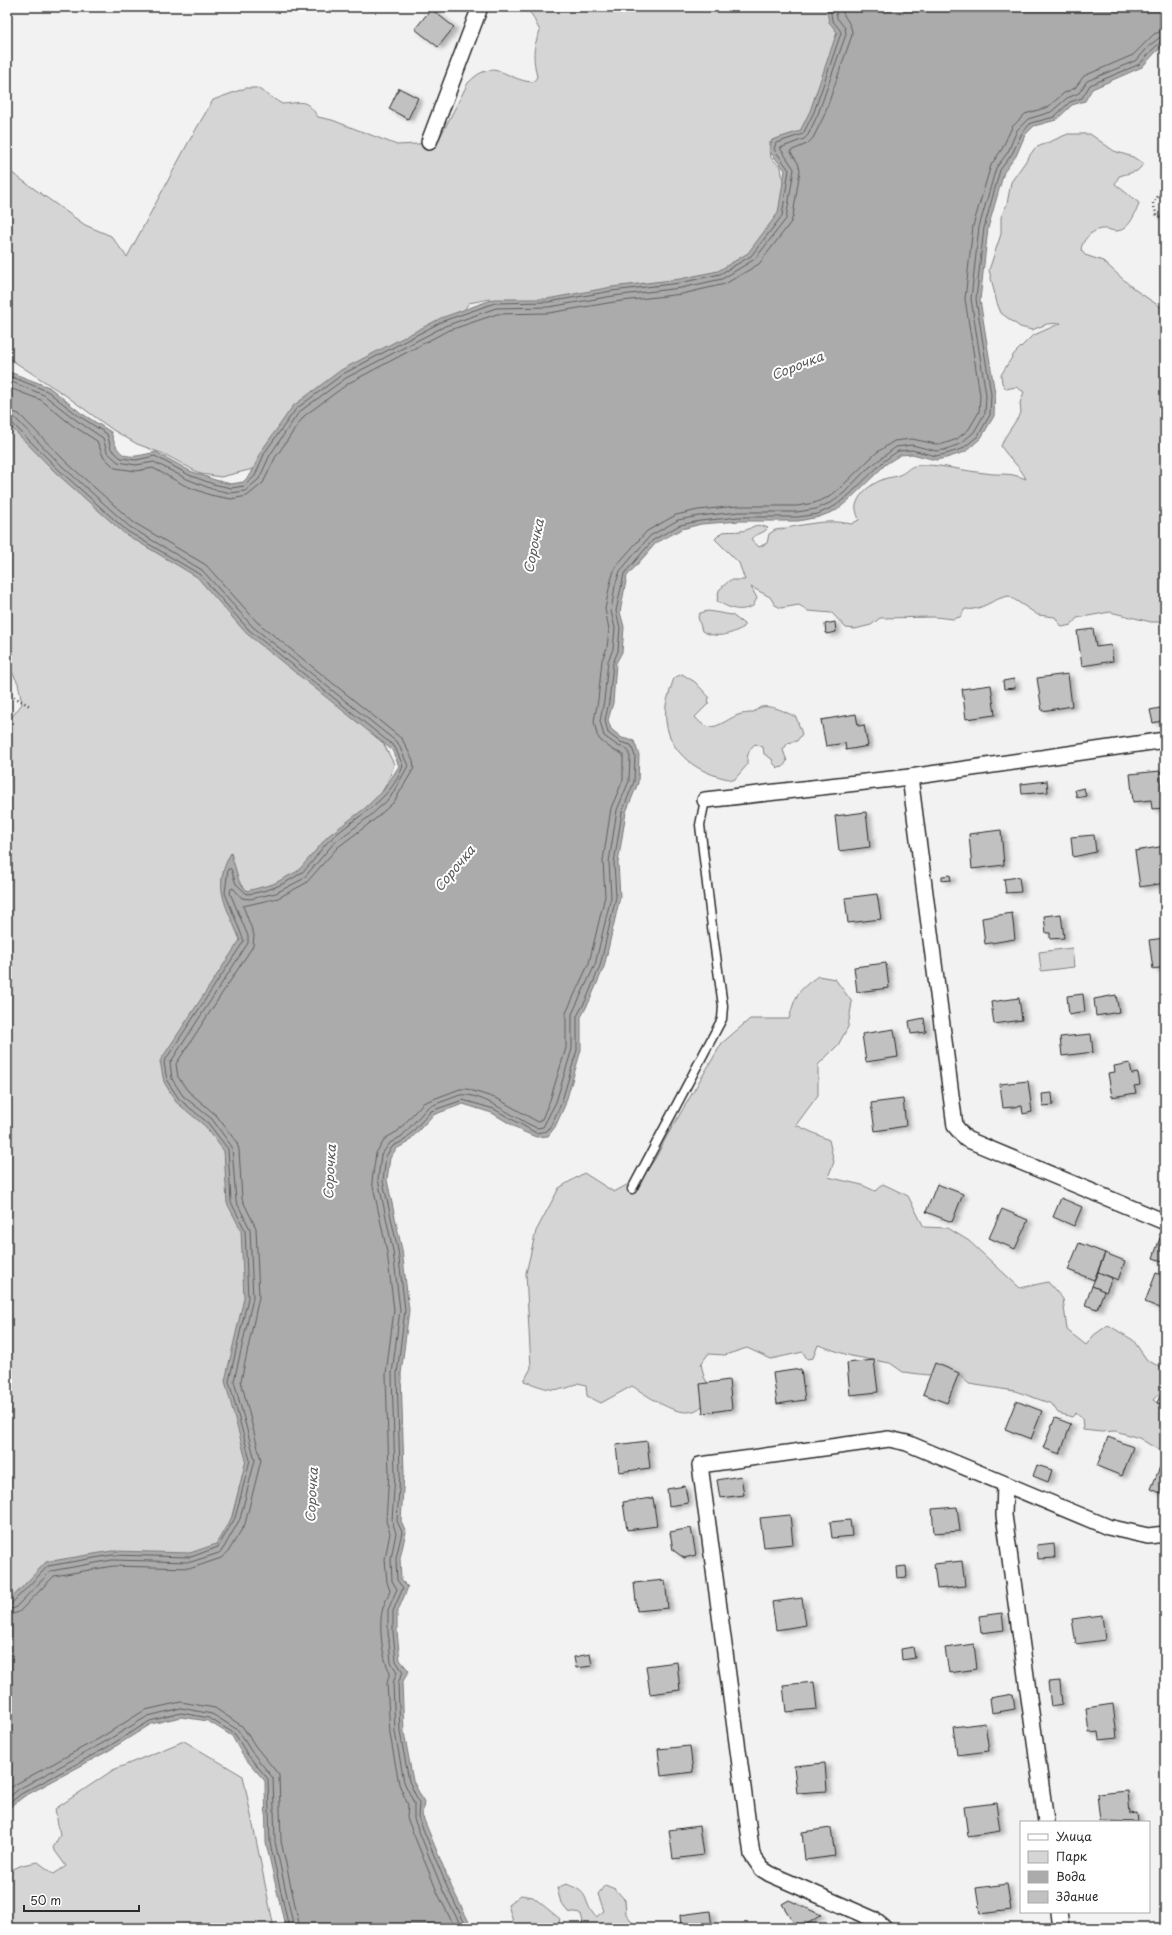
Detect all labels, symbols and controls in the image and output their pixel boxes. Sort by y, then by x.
water label: Сорочка [768,346,827,384]
water label: Сорочка [518,516,548,575]
water label: Сорочка [429,840,479,895]
water label: Сорочка [318,1143,340,1200]
water label: Сорочка [300,1466,322,1523]
legend [1020,1821,1150,1913]
text: Улица [1056,1827,1092,1845]
text: Парк [1056,1847,1088,1865]
text: Вода [1056,1867,1086,1885]
scale bar [24,1887,139,1913]
text: Здание [1056,1887,1098,1905]
text: 50 m [30,1891,61,1909]

